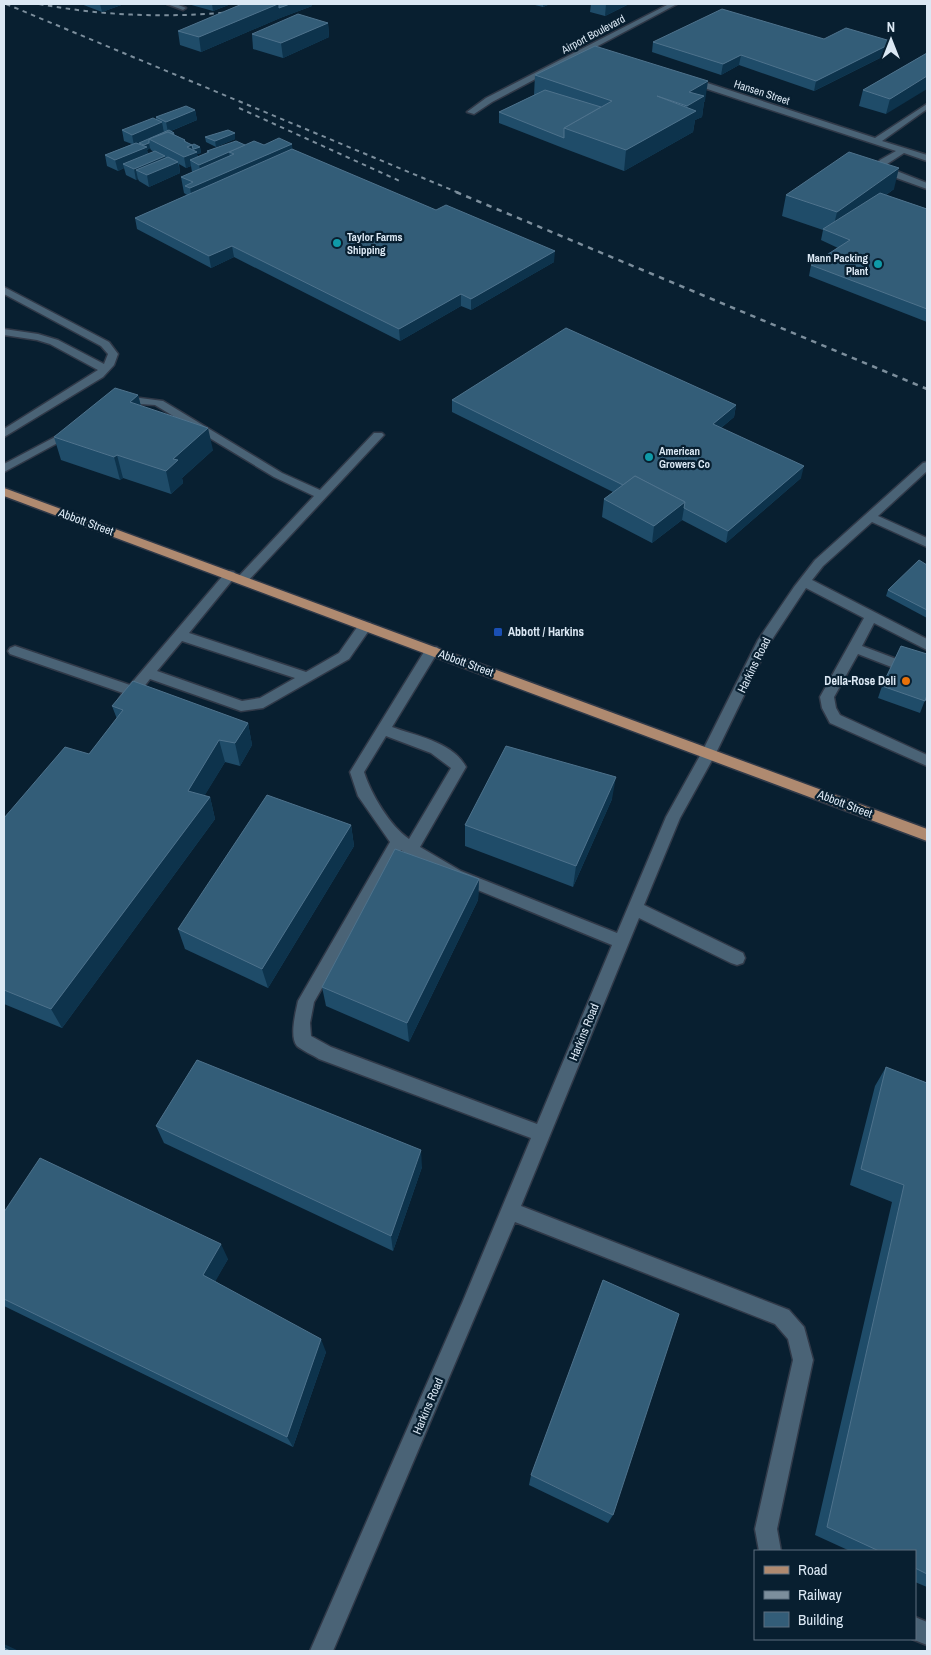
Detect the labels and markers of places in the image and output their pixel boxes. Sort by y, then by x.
place label: Taylor Farms Shipping [347,230,403,257]
marker: Taylor Farms Shipping [331,237,343,249]
place label: Mann Packing Plant [807,251,868,278]
marker: Mann Packing Plant [872,258,884,270]
place label: American Growers Co [659,444,711,471]
marker: American Growers Co [643,451,655,463]
place label: Abbott / Harkins [508,624,585,640]
marker: Abbott / Harkins [492,626,504,638]
place label: Della-Rose Deli [824,673,896,689]
marker: Della-Rose Deli [900,675,912,687]

